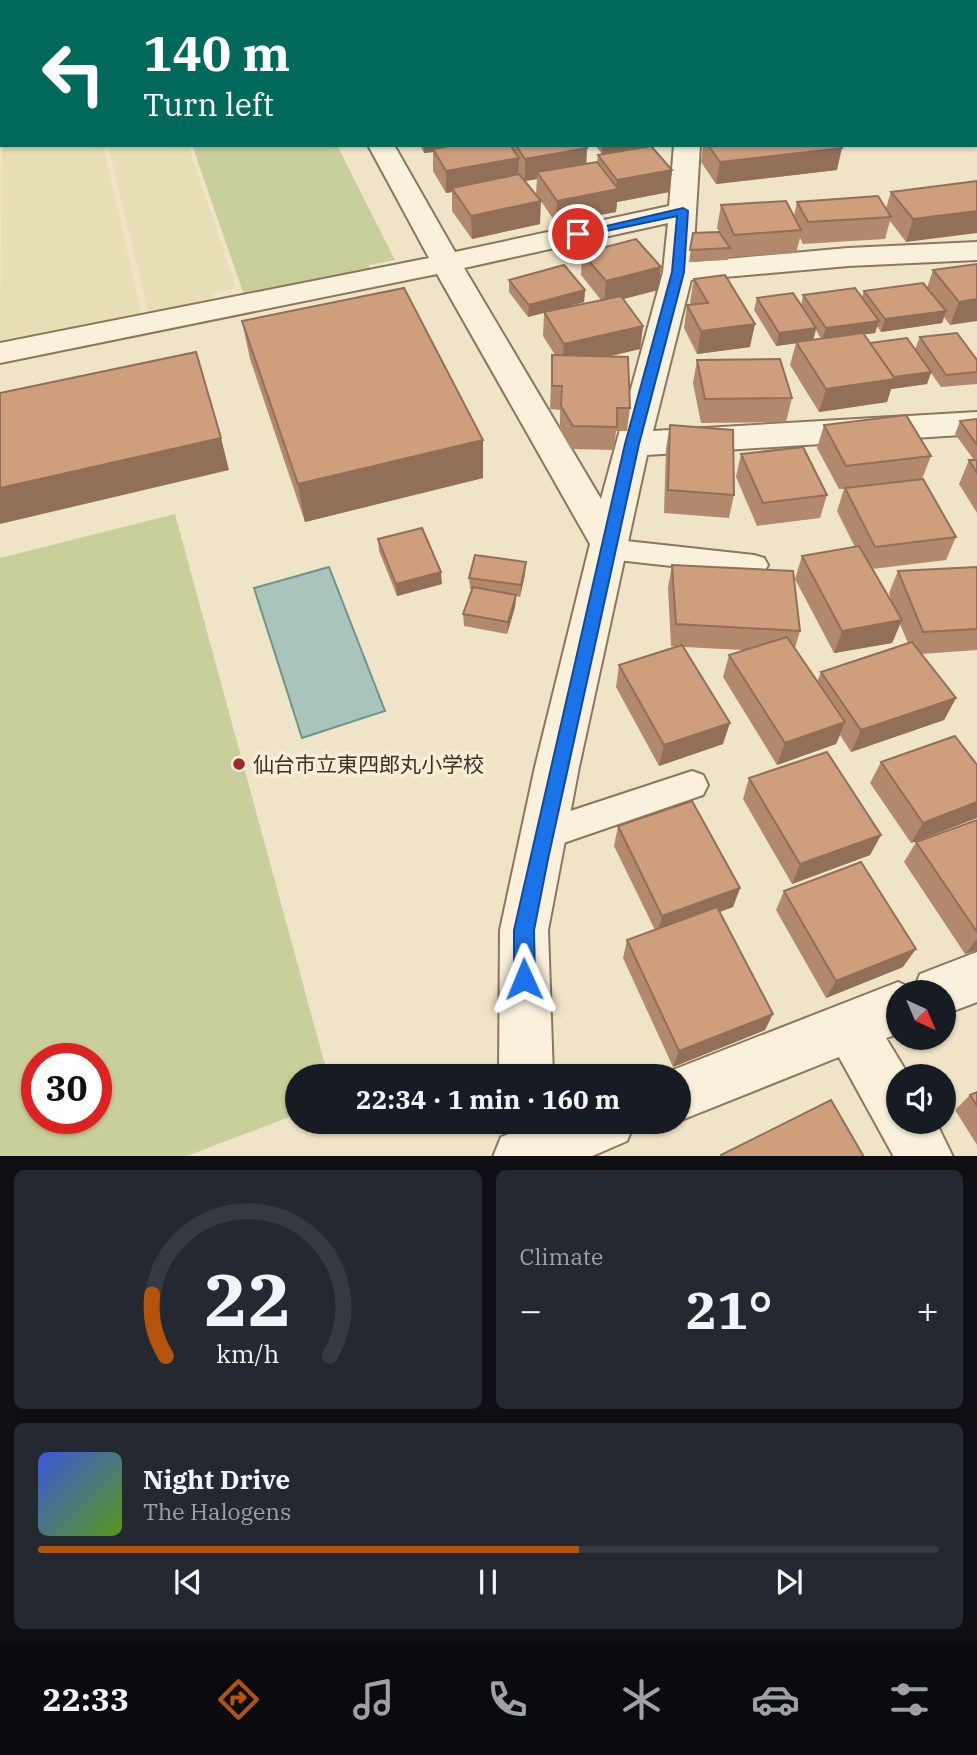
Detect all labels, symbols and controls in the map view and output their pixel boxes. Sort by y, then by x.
text: 140 m [143,21,290,84]
icon: left [28,28,119,119]
text: Turn left [143,83,274,125]
pin [548,204,608,264]
icon: arrive [559,215,597,253]
place label: 仙台市立東四郎丸小学校 [253,750,484,778]
marker: 仙台市立東四郎丸小学校 [231,756,247,772]
position arrow [487,942,561,1016]
north arrow [886,980,956,1050]
map controls [886,980,956,1134]
speed limit sign: 30 [21,1043,112,1134]
button: sound [886,1064,956,1134]
text: 22:34 · 1 min · 160 m [356,1082,620,1116]
text: Climate [520,1241,603,1271]
text: 22 [204,1251,291,1346]
text: 21° [686,1276,773,1343]
text: − [520,1285,542,1334]
text: + [916,1285,939,1334]
text: km/h [216,1336,279,1369]
text: Night Drive [143,1462,290,1496]
text: The Halogens [143,1496,291,1526]
icon: previous [169,1563,207,1601]
icon: pause [469,1563,507,1601]
icon: next [770,1563,808,1601]
icon: directions [214,1675,263,1724]
icon: music [349,1675,398,1724]
icon: phone [483,1675,532,1724]
icon: climate [617,1675,666,1724]
icon: car [751,1675,800,1724]
icon: filters [885,1675,934,1724]
text: 22:33 [43,1678,129,1720]

